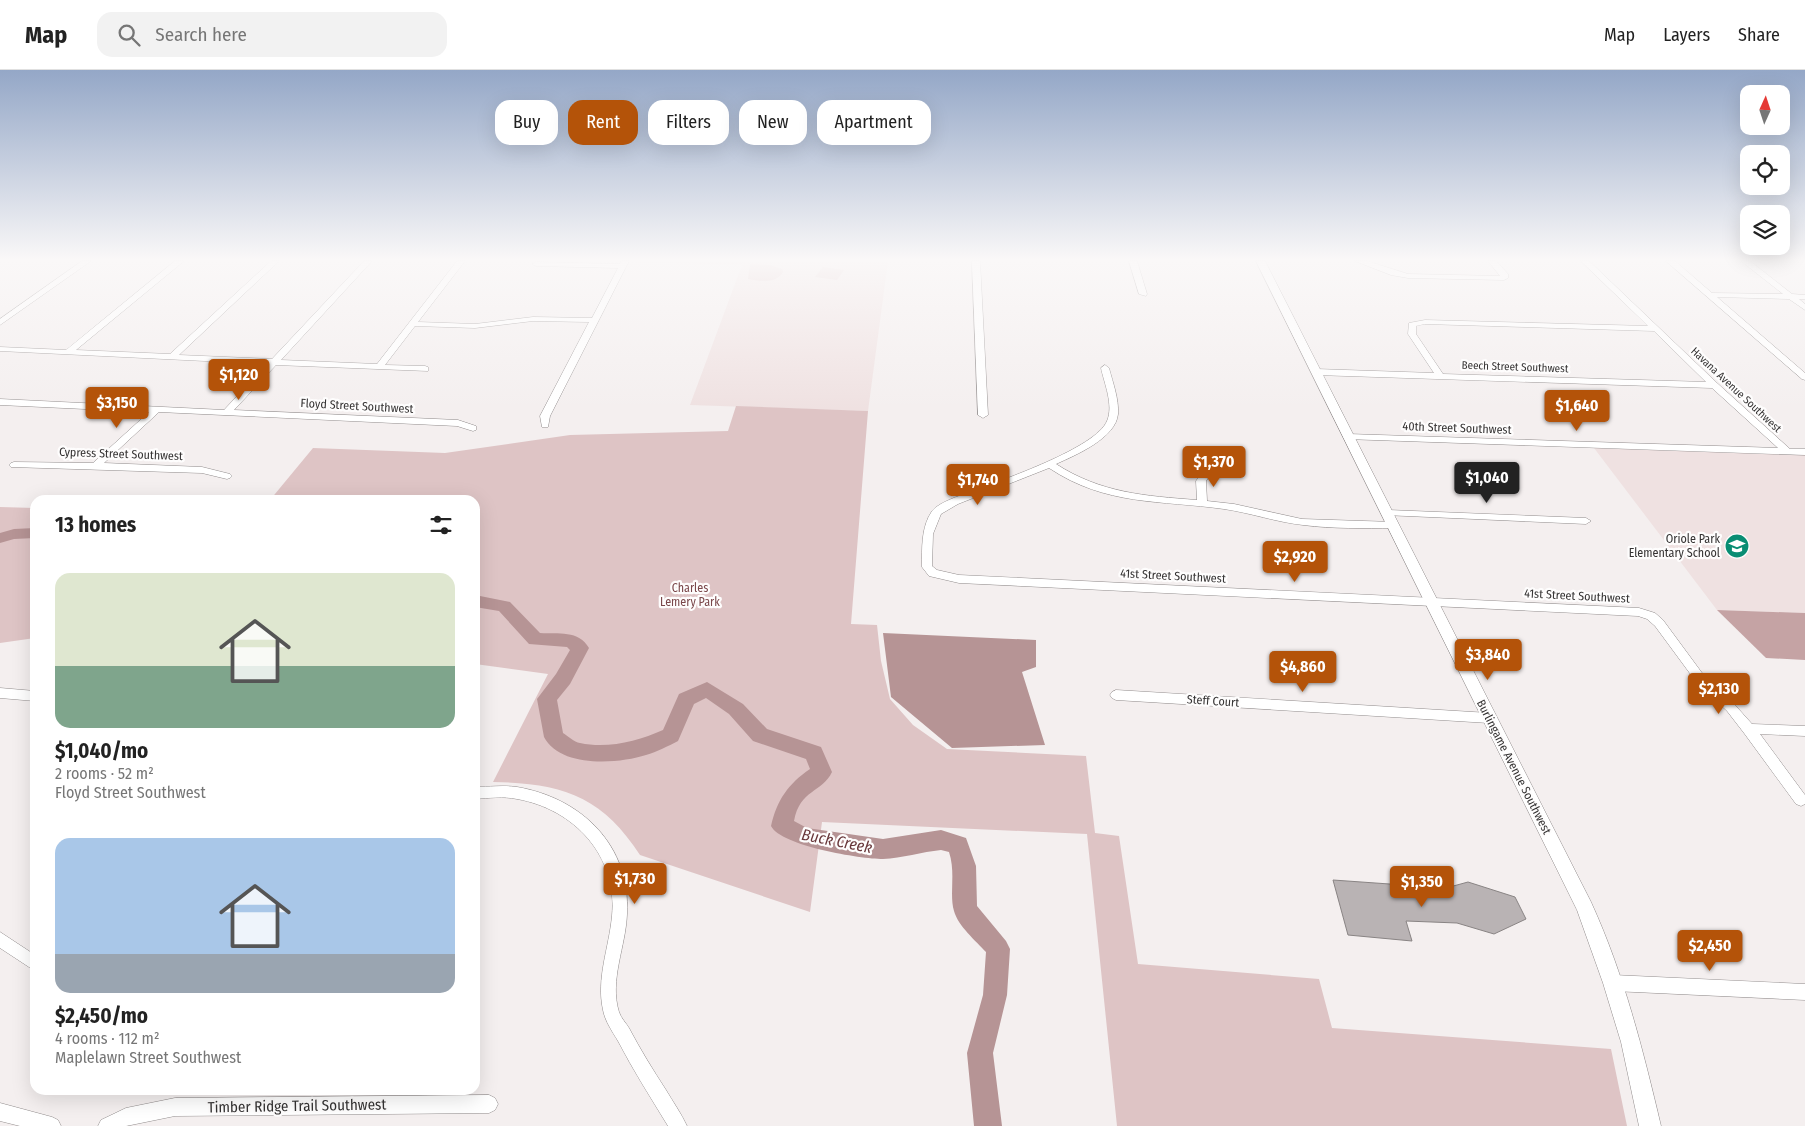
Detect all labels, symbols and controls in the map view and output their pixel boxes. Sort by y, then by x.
search box [97,12,447,57]
text: Map [25,21,67,49]
icon: search [115,21,143,49]
text: Search here [155,23,247,46]
text: Map [1604,24,1635,46]
text: Layers [1663,24,1710,46]
text: Share [1738,24,1780,46]
north arrow [1740,85,1790,135]
map controls [1740,85,1790,255]
chip: Buy [495,100,558,145]
chip: Rent [568,100,638,145]
chip: Filters [648,100,729,145]
chip: New [739,100,807,145]
chip: Apartment [817,100,931,145]
button: locate [1740,145,1790,195]
button: layers [1740,205,1790,255]
street label: Havana Avenue Southwest [1688,345,1784,436]
pin: $1,120 [198,358,280,401]
street label: Beech Street Southwest [1461,359,1569,375]
text: $1,120 [219,365,259,384]
pin: $3,150 [76,386,158,429]
pin: $1,640 [1536,390,1618,432]
text: $3,150 [97,393,137,412]
street label: Floyd Street Southwest [300,396,414,416]
text: $1,640 [1556,396,1598,415]
street label: 40th Street Southwest [1402,419,1512,437]
street label: Cypress Street Southwest [59,445,183,463]
pin: $1,370 [1173,446,1255,488]
text: $1,370 [1194,452,1234,471]
pin: $1,040 [1446,462,1528,504]
pin: $1,740 [937,464,1019,506]
text: $1,040 [1465,468,1509,487]
text: $1,740 [957,470,999,489]
icon: filters [427,511,455,539]
text: 13 homes [55,512,136,538]
place label: Oriole Park Elementary School [1629,532,1720,560]
school or university icon: Oriole Park Elementary School [1724,533,1750,559]
pin: $2,920 [1254,540,1336,583]
text: $2,920 [1274,547,1316,566]
street label: 41st Street Southwest [1120,566,1226,586]
park label: Charles Lemery Park [660,581,720,609]
street label: 41st Street Southwest [1524,586,1630,606]
icon: home [210,606,300,696]
pin: $3,840 [1447,638,1529,681]
text: $3,840 [1466,645,1510,664]
pin: $4,860 [1262,650,1344,693]
text: $4,860 [1280,657,1326,676]
pin: $2,130 [1678,672,1760,715]
text: $2,130 [1699,679,1739,698]
street label: Steff Court [1186,692,1240,710]
street label: Burlingame Avenue Southwest [1474,697,1554,837]
text: $1,040/mo [55,738,148,764]
text: 2 rooms · 52 m² [55,764,154,783]
text: Floyd Street Southwest [55,783,206,802]
water label: Buck Creek [800,825,874,857]
pin: $1,730 [594,862,676,905]
pin: $1,350 [1381,866,1463,908]
text: $1,730 [615,869,655,888]
icon: home [210,871,300,961]
text: $1,350 [1401,872,1443,891]
pin: $2,450 [1669,930,1751,972]
text: $2,450 [1688,936,1732,955]
text: $2,450/mo [55,1003,148,1029]
text: 4 rooms · 112 m² [55,1029,160,1048]
text: Maplelawn Street Southwest [55,1048,241,1067]
street label: Timber Ridge Trail Southwest [208,1095,387,1117]

